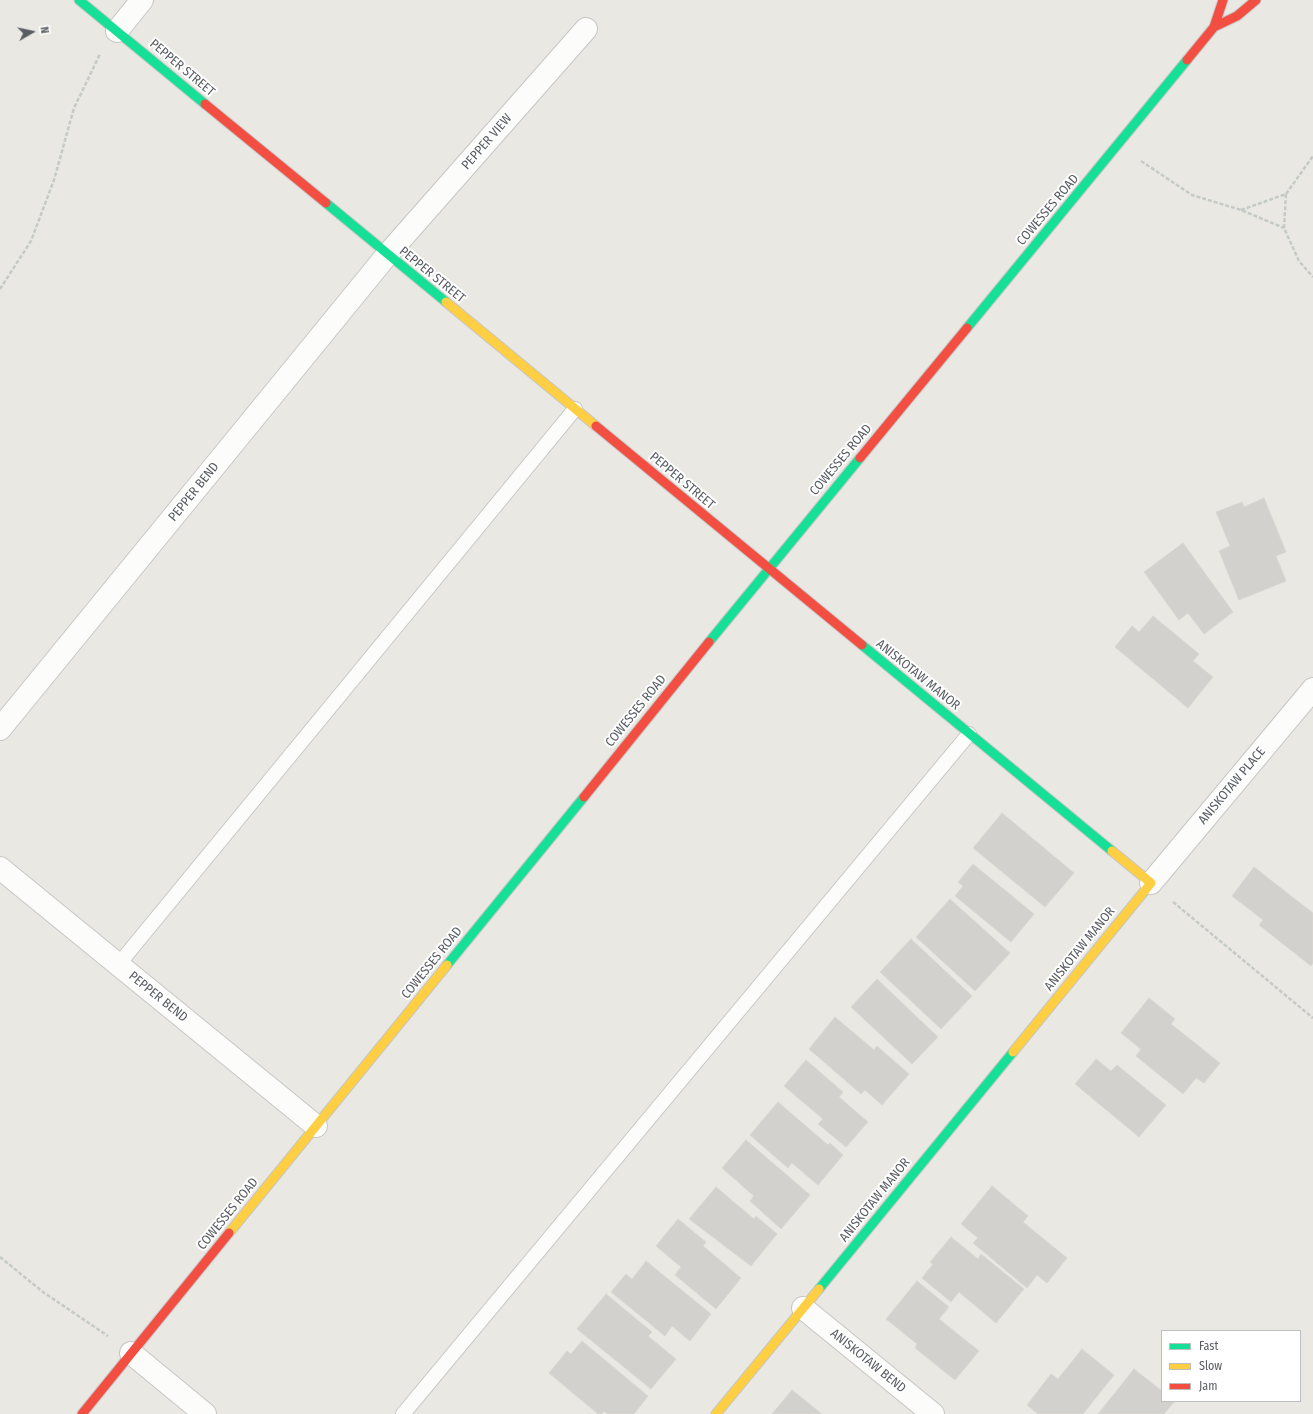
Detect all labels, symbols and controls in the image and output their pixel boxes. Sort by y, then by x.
north arrow [12,12,52,52]
text: N [37,26,51,34]
street label: PEPPER STREET [146,36,218,100]
street label: PEPPER VIEW [459,111,515,173]
street label: COWESSES ROAD [1014,171,1082,249]
street label: PEPPER STREET [396,244,468,306]
street label: COWESSES ROAD [807,421,875,499]
street label: PEPPER STREET [646,449,718,513]
street label: PEPPER BEND [165,459,223,525]
street label: ANISKOTAW MANOR [873,636,963,714]
street label: COWESSES ROAD [602,672,670,750]
street label: ANISKOTAW PLACE [1195,744,1269,828]
street label: ANISKOTAW MANOR [1041,904,1119,994]
street label: COWESSES ROAD [398,924,466,1002]
street label: PEPPER BEND [125,968,191,1026]
street label: ANISKOTAW MANOR [836,1155,914,1245]
street label: COWESSES ROAD [194,1175,262,1253]
street label: ANISKOTAW BEND [827,1326,909,1396]
legend [1161,1330,1301,1402]
text: Fast [1199,1339,1218,1353]
text: Slow [1199,1359,1222,1373]
text: Jam [1199,1379,1217,1393]

